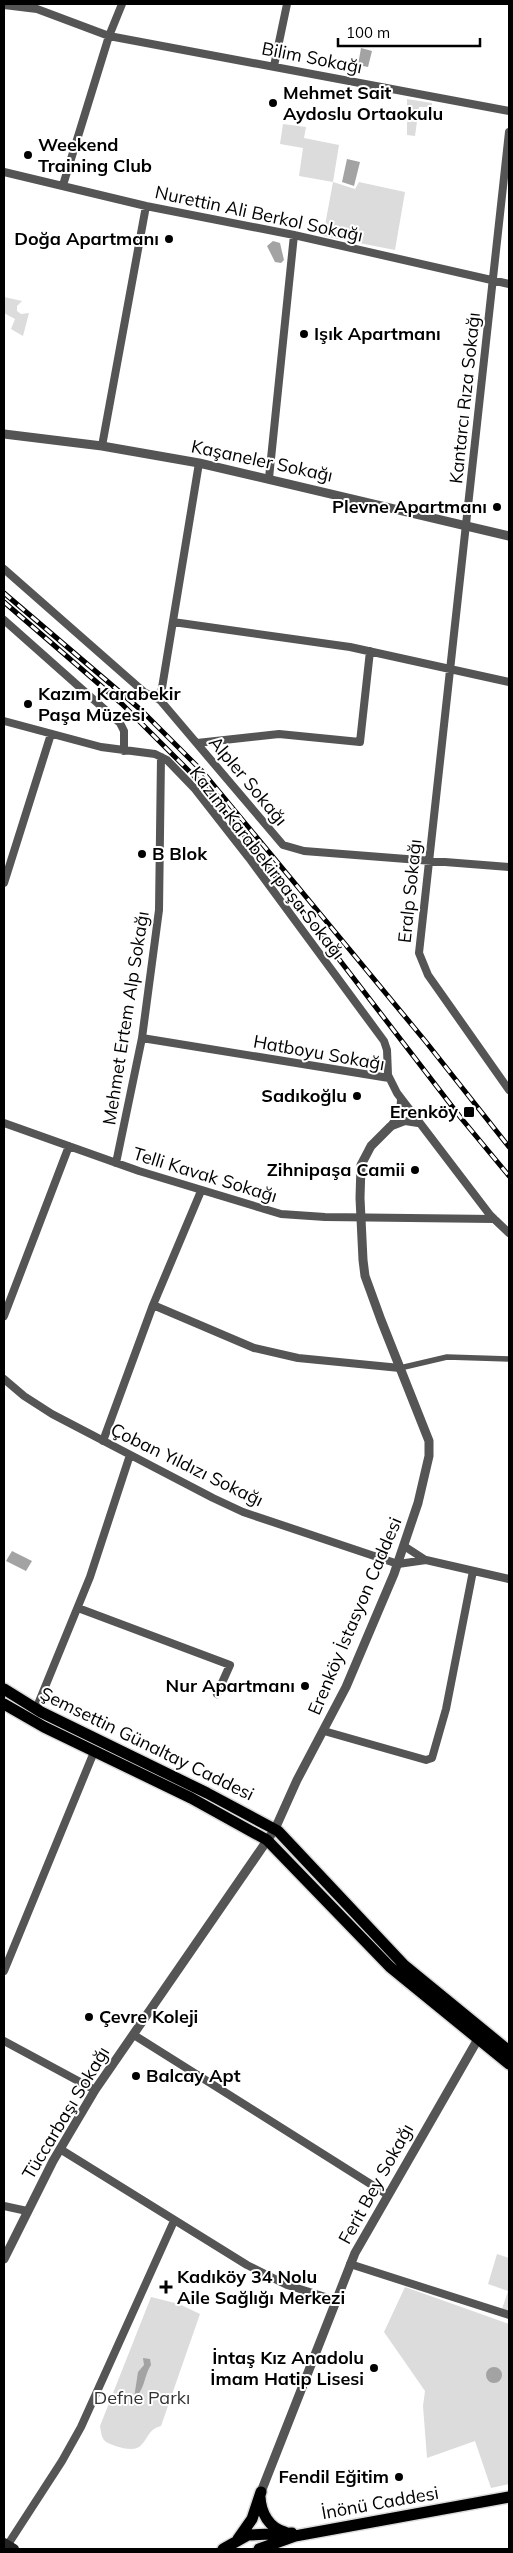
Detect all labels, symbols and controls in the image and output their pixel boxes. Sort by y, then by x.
scale bar [338,15,480,47]
text: 100 m [346,23,390,42]
street label: Bilim Sokağı [260,36,364,79]
place label: Mehmet Sait Aydoslu Ortaokulu [283,81,443,125]
marker: Mehmet Sait Aydoslu Ortaokulu [267,97,279,109]
place label: Weekend Training Club [38,133,152,177]
marker: Weekend Training Club [22,149,34,161]
street label: Nurettin Ali Berkol Sokağı [153,180,365,247]
place label: Doğa Apartmanı [14,227,159,250]
marker: Doğa Apartmanı [163,233,175,245]
street label: Kantarcı Rıza Sokağı [444,311,485,485]
place label: Işık Apartmanı [314,322,441,345]
marker: Işık Apartmanı [298,328,310,340]
street label: Kaşaneler Sokağı [189,434,335,487]
place label: Plevne Apartmanı [332,495,487,518]
marker: Plevne Apartmanı [491,501,503,513]
place label: Kazım Karabekir Paşa Müzesi [38,682,181,726]
marker: Kazım Karabekir Paşa Müzesi [22,698,34,710]
street label: Alpler Sokağı [204,731,293,830]
street label: Kazım Karabekirpaşa Sokağı [185,761,350,964]
street label: Eralp Sokağı [393,838,426,944]
place label: B Blok [152,842,208,865]
marker: B Blok [136,848,148,860]
street label: Mehmet Ertem Alp Sokağı [97,909,154,1126]
street label: Hatboyu Sokağı [252,1030,387,1075]
place label: Sadıkoğlu [261,1084,347,1107]
marker: Sadıkoğlu [351,1090,363,1102]
place label: Erenköy [390,1100,458,1123]
marker: Erenköy [462,1105,476,1119]
street label: Telli Kavak Sokağı [130,1142,280,1207]
place label: Zihnipaşa Camii [267,1158,405,1181]
marker: Zihnipaşa Camii [409,1164,421,1176]
street label: Çoban Yıldızı Sokağı [107,1418,267,1511]
street label: Erenköy İstasyon Caddesi [302,1514,407,1718]
place label: Nur Apartmanı [166,1674,295,1697]
marker: Nur Apartmanı [299,1680,311,1692]
street label: Şemsettin Günaltay Caddesi [36,1682,258,1805]
place label: Çevre Koleji [99,2005,198,2028]
marker: Çevre Koleji [83,2011,95,2023]
street label: Tüccarbaşı Sokağı [17,2042,114,2183]
place label: Balcay Apt [146,2064,241,2087]
marker: Balcay Apt [130,2070,142,2082]
street label: Ferit Bey Sokağı [333,2120,418,2248]
place label: Kadıköy 34 Nolu Aile Sağlığı Merkezi [177,2265,345,2309]
marker: Kadıköy 34 Nolu Aile Sağlığı Merkezi [159,2280,173,2294]
place label: İntaş Kız Anadolu İmam Hatip Lisesi [210,2346,364,2390]
marker: İntaş Kız Anadolu İmam Hatip Lisesi [368,2362,380,2374]
park label: Defne Parkı [94,2386,190,2409]
place label: Fendil Eğitim [279,2465,389,2488]
marker: Fendil Eğitim [393,2471,405,2483]
street label: İnönü Caddesi [320,2481,440,2524]

